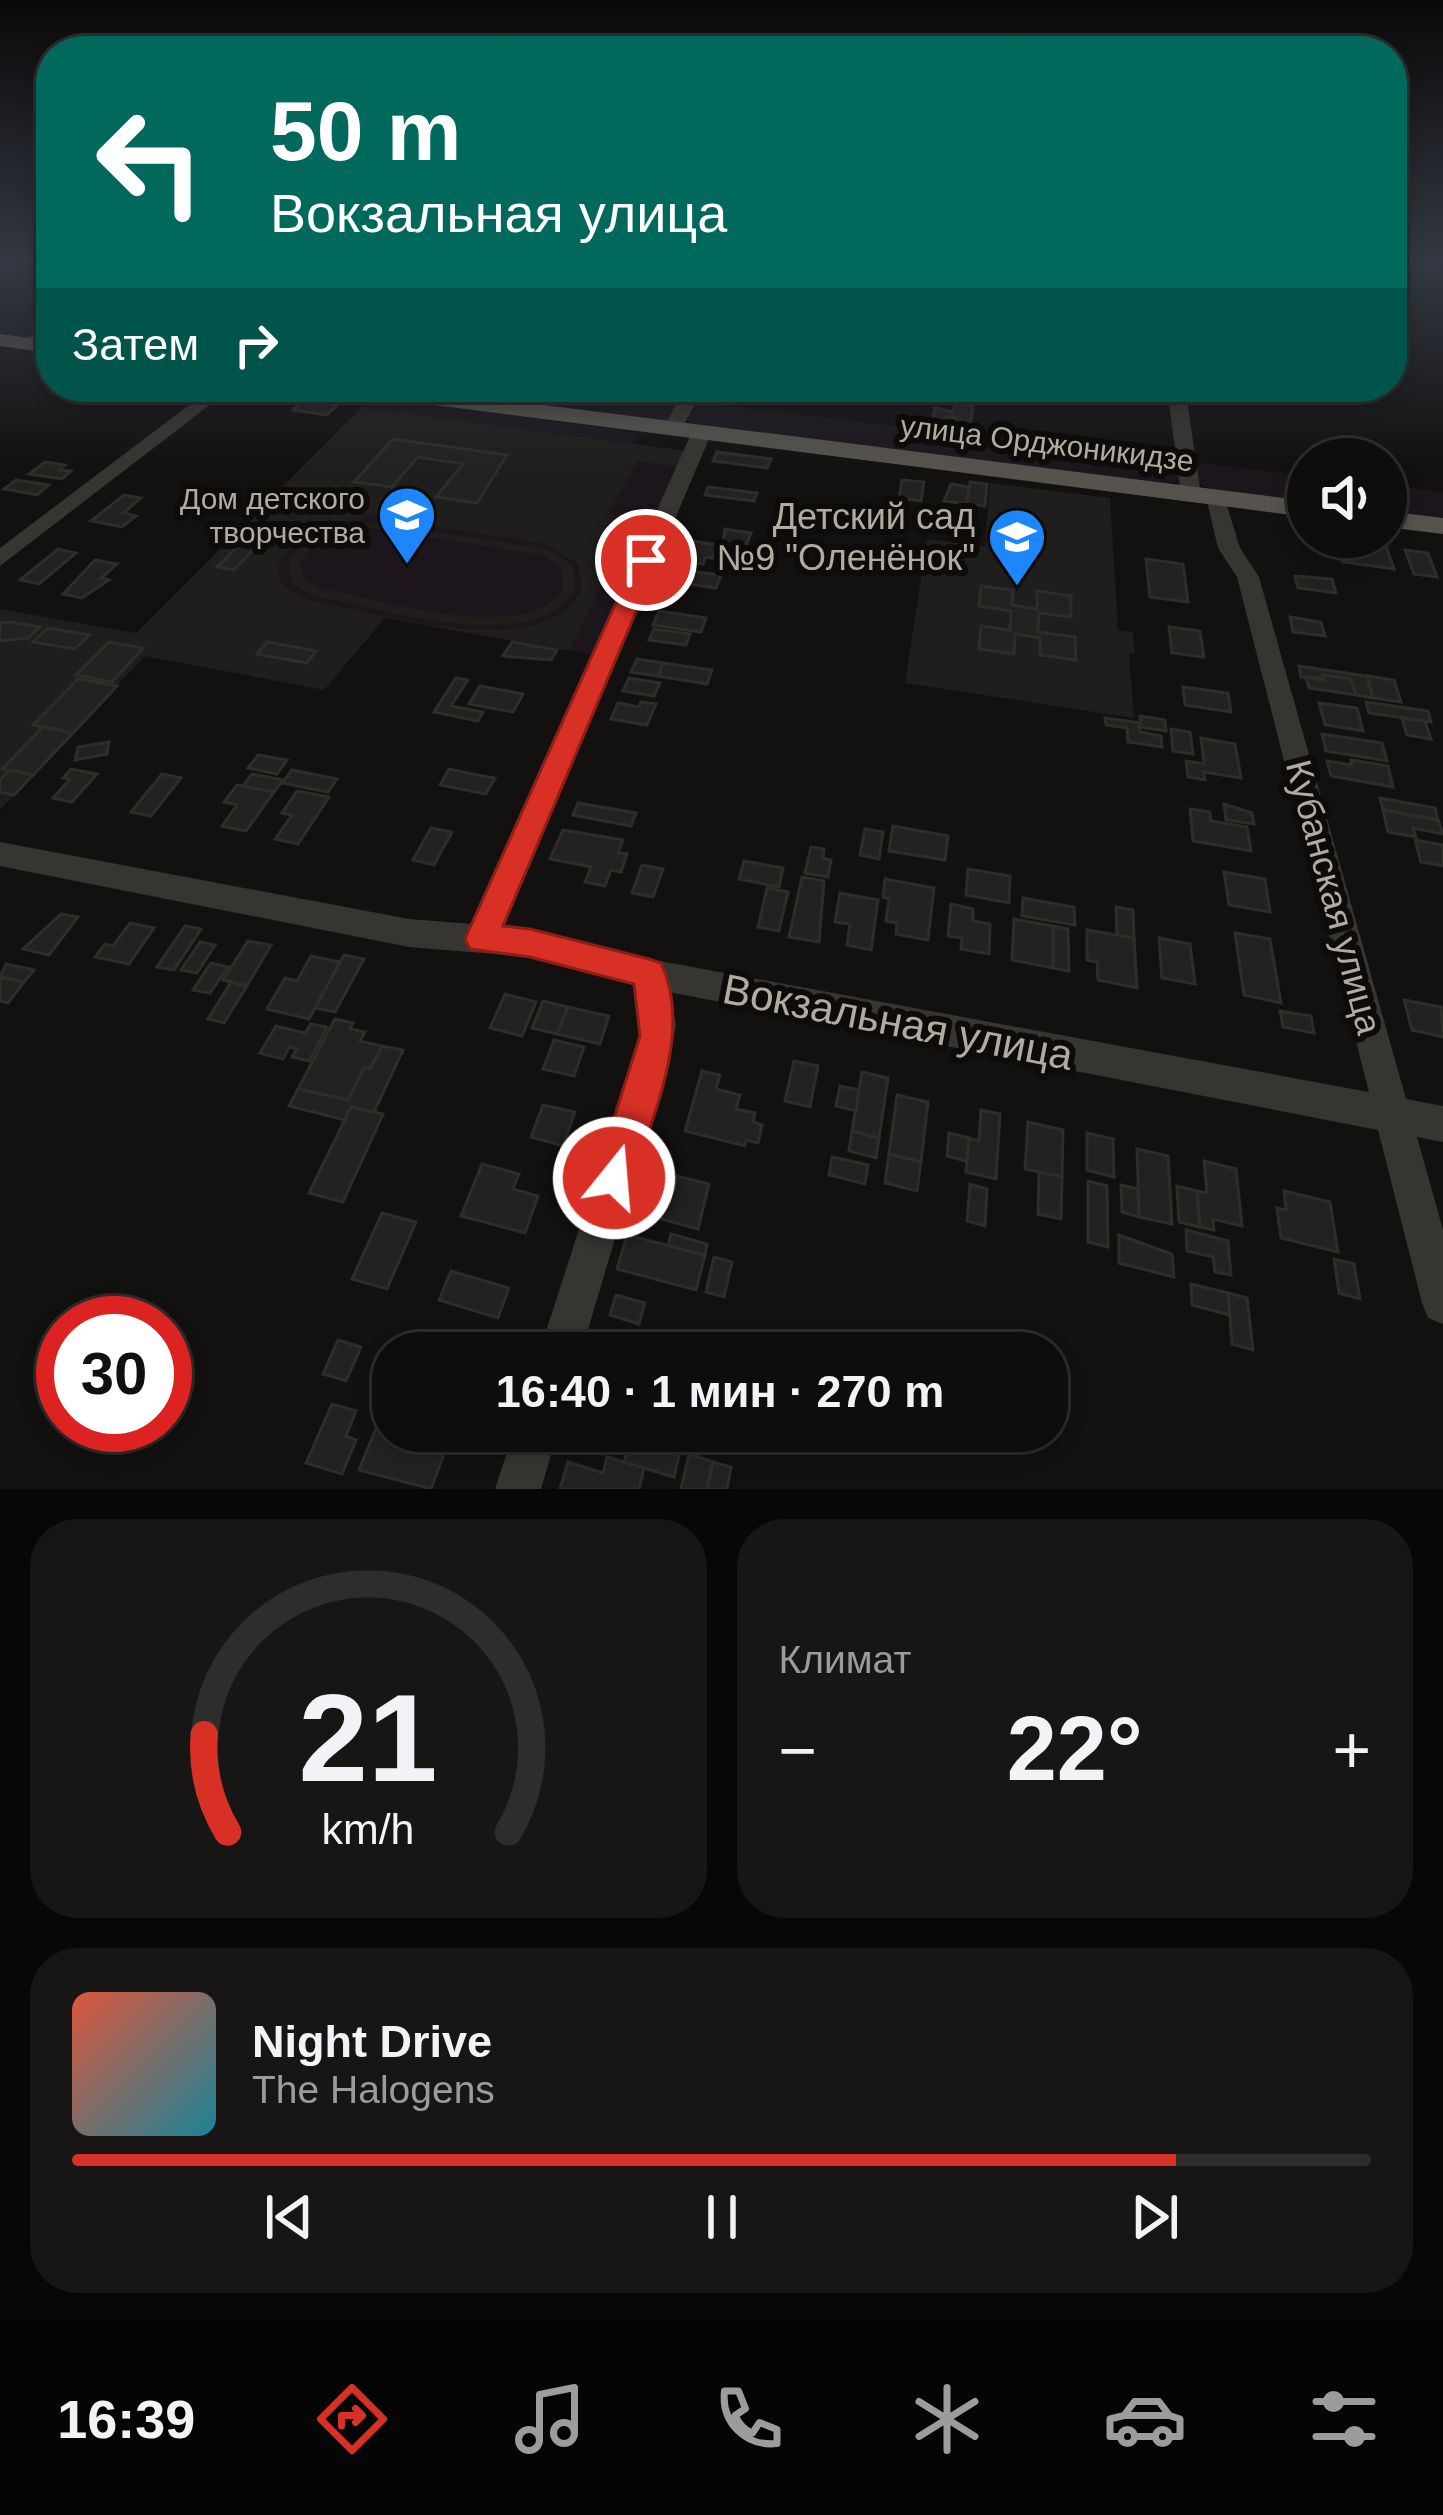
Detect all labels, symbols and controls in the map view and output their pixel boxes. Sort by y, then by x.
icon: left [72,84,228,240]
text: 50 m [270,84,461,178]
text: Вокзальная улица [270,183,727,243]
icon: right [223,312,289,378]
text: Затем [72,319,199,370]
street label: улица Орджоникидзе [898,409,1196,477]
map controls [1287,438,1407,558]
button: sound [1287,438,1407,558]
place label: Дом детского творчества [180,482,365,549]
school or university icon: Дом детского творчества [376,484,438,566]
place label: Детский сад №9 "Оленёнок" [717,496,975,578]
school or university icon: Детский сад №9 "Оленёнок" [986,506,1048,588]
pin [595,509,697,611]
icon: arrive [613,527,679,593]
street label: Кубанская улица [1278,755,1391,1039]
street label: Вокзальная улица [719,965,1078,1079]
position arrow [551,1115,677,1241]
speed limit sign: 30 [36,1296,192,1452]
text: 16:40 · 1 мин · 270 m [496,1366,944,1417]
text: Климат [779,1638,911,1681]
text: 21 [299,1668,438,1807]
text: 22° [1007,1699,1143,1799]
text: − [779,1713,817,1787]
text: + [1332,1713,1371,1787]
text: km/h [322,1804,415,1852]
text: Night Drive [252,2016,492,2067]
text: The Halogens [252,2068,495,2111]
icon: previous [256,2184,322,2250]
icon: pause [689,2184,755,2250]
icon: next [1122,2184,1188,2250]
icon: directions [310,2377,394,2461]
icon: music [508,2377,592,2461]
icon: phone [707,2377,791,2461]
icon: climate [905,2377,989,2461]
icon: car [1103,2377,1187,2461]
icon: filters [1302,2377,1386,2461]
text: 16:39 [57,2389,195,2449]

